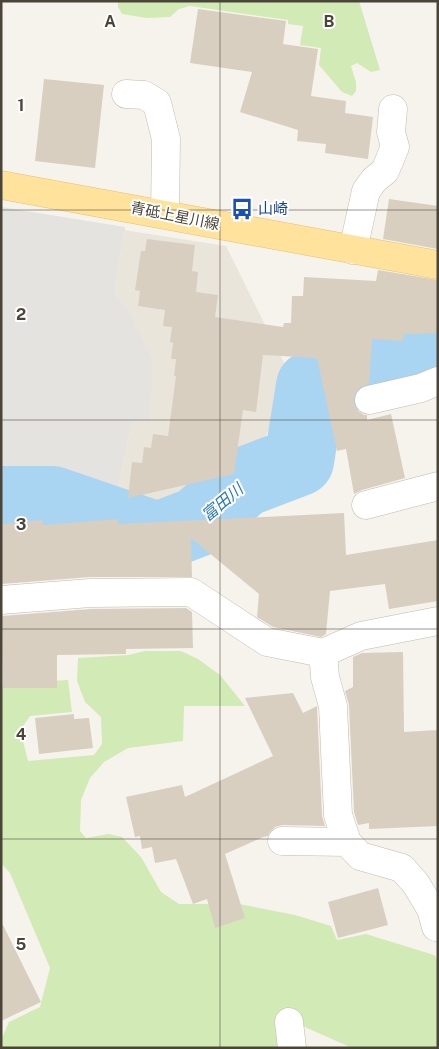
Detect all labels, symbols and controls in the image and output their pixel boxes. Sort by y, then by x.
text: A [104,12,116,31]
text: B [324,12,335,31]
text: 1 [18,96,24,115]
bus stop icon: 山崎 [229,196,255,222]
street label: 青砥上星川線 [129,199,221,232]
place label: 山崎 [258,200,288,217]
text: 2 [16,305,26,324]
water label: 富田川 [198,478,248,525]
text: 3 [16,515,26,534]
text: 4 [16,725,27,744]
text: 5 [16,935,27,954]

